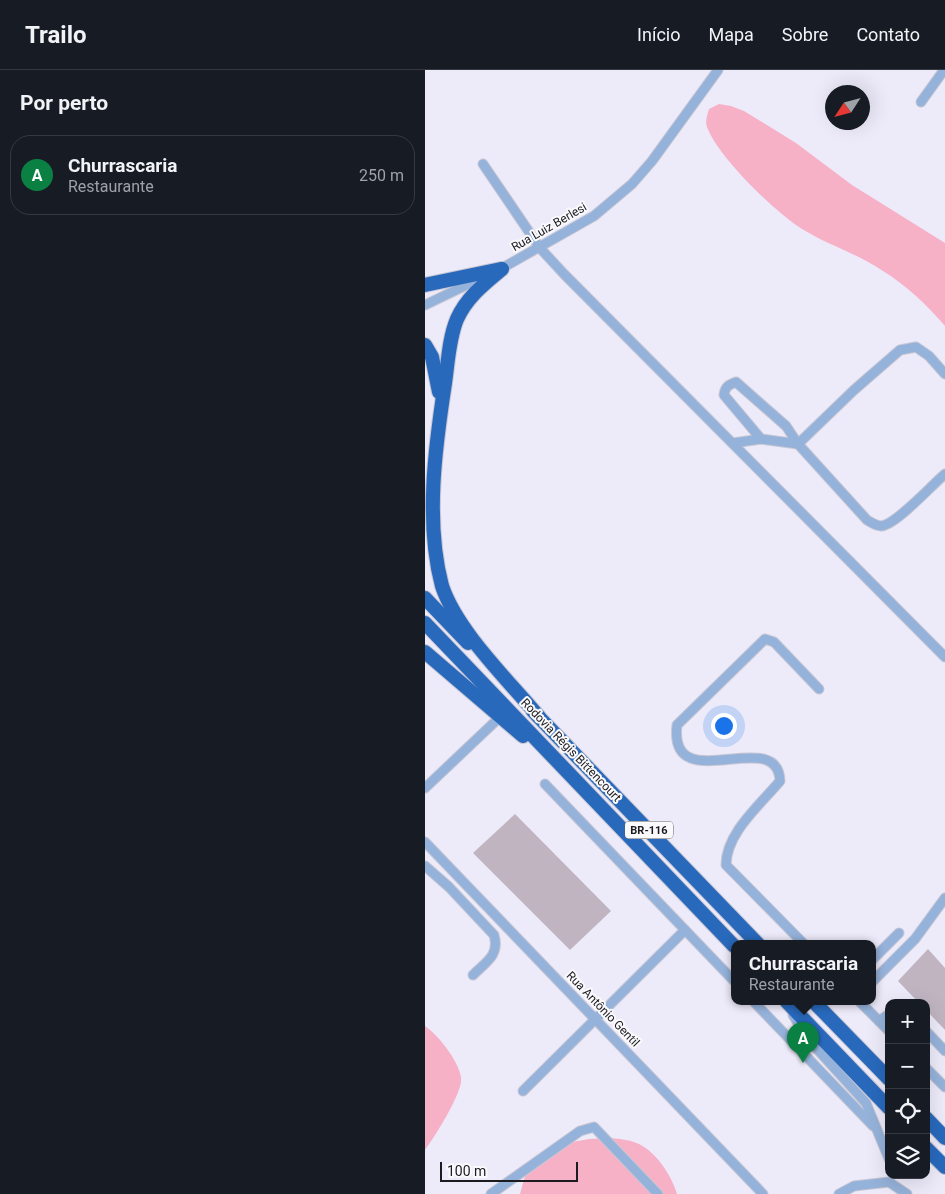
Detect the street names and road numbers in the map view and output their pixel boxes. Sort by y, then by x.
street label: Rua Luiz Berlesi [509,200,589,254]
street label: Rodovia Régis Bittencourt [518,696,624,804]
road number: BR-116 [625,822,673,838]
street label: Rua Antônio Gentil [564,969,642,1049]

